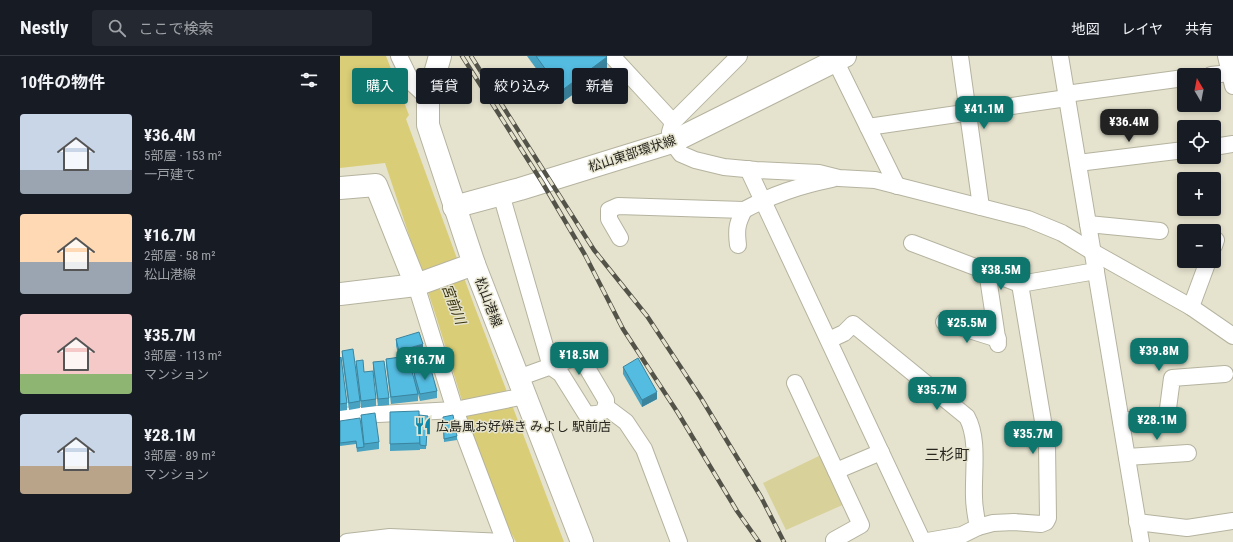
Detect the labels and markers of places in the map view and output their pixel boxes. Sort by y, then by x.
pin: ¥41.1M [951,96,1017,130]
pin: ¥36.4M [1096,109,1162,143]
pin: ¥38.5M [968,257,1034,291]
pin: ¥25.5M [934,310,1000,344]
pin: ¥39.8M [1126,338,1192,372]
pin: ¥18.5M [546,342,612,376]
pin: ¥16.7M [392,347,458,381]
pin: ¥35.7M [904,377,970,411]
pin: ¥28.1M [1124,407,1190,441]
restaurant icon: 広島風お好焼き みよし 駅前店 [413,416,433,436]
place label: 広島風お好焼き みよし 駅前店 [436,419,611,434]
pin: ¥35.7M [1000,421,1066,455]

